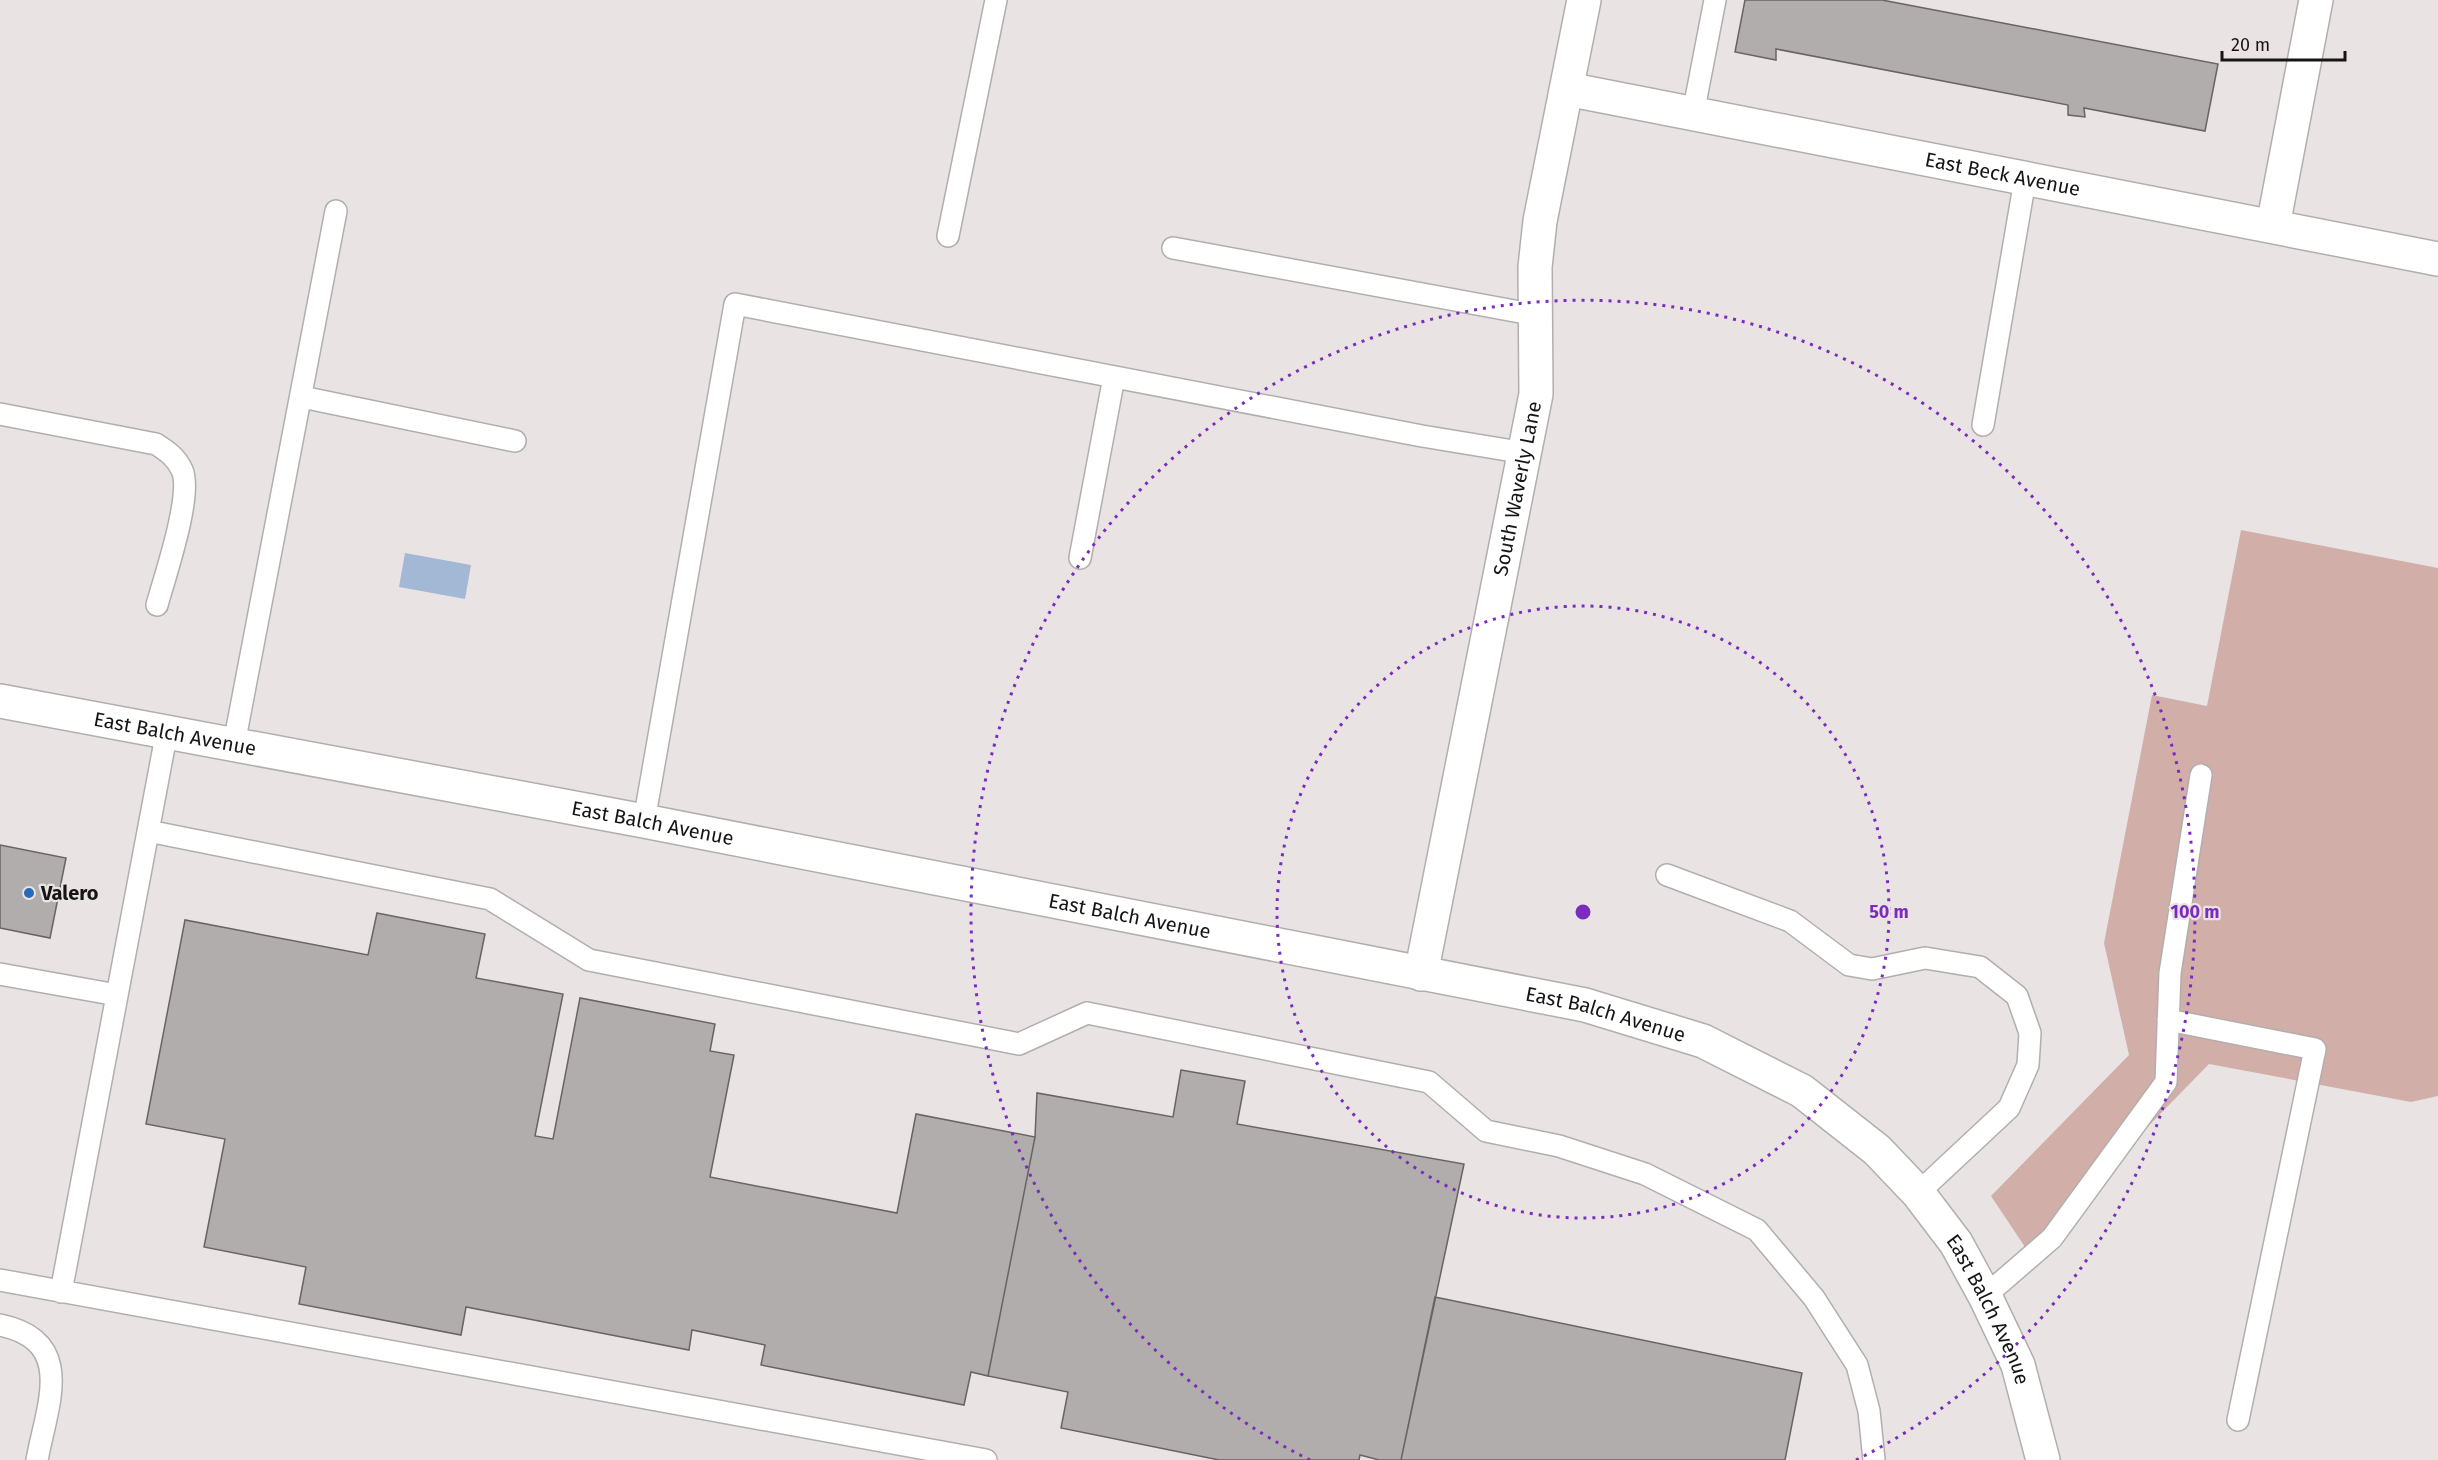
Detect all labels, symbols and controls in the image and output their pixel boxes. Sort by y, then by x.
scale bar [2222,24,2345,62]
text: 20 m [2231,34,2270,56]
street label: East Beck Avenue [1923,147,2082,201]
street label: South Waverly Lane [1488,399,1546,578]
street label: East Balch Avenue [92,707,258,760]
street label: East Balch Avenue [570,796,736,850]
place label: Valero [40,881,99,905]
marker: Valero [22,886,36,900]
street label: East Balch Avenue [1047,888,1213,944]
text: 50 m [1869,901,1909,923]
text: 100 m [2171,901,2219,923]
centre of rings [1573,902,1593,922]
street label: East Balch Avenue [1524,982,1688,1047]
street label: East Balch Avenue [1941,1229,2035,1387]

